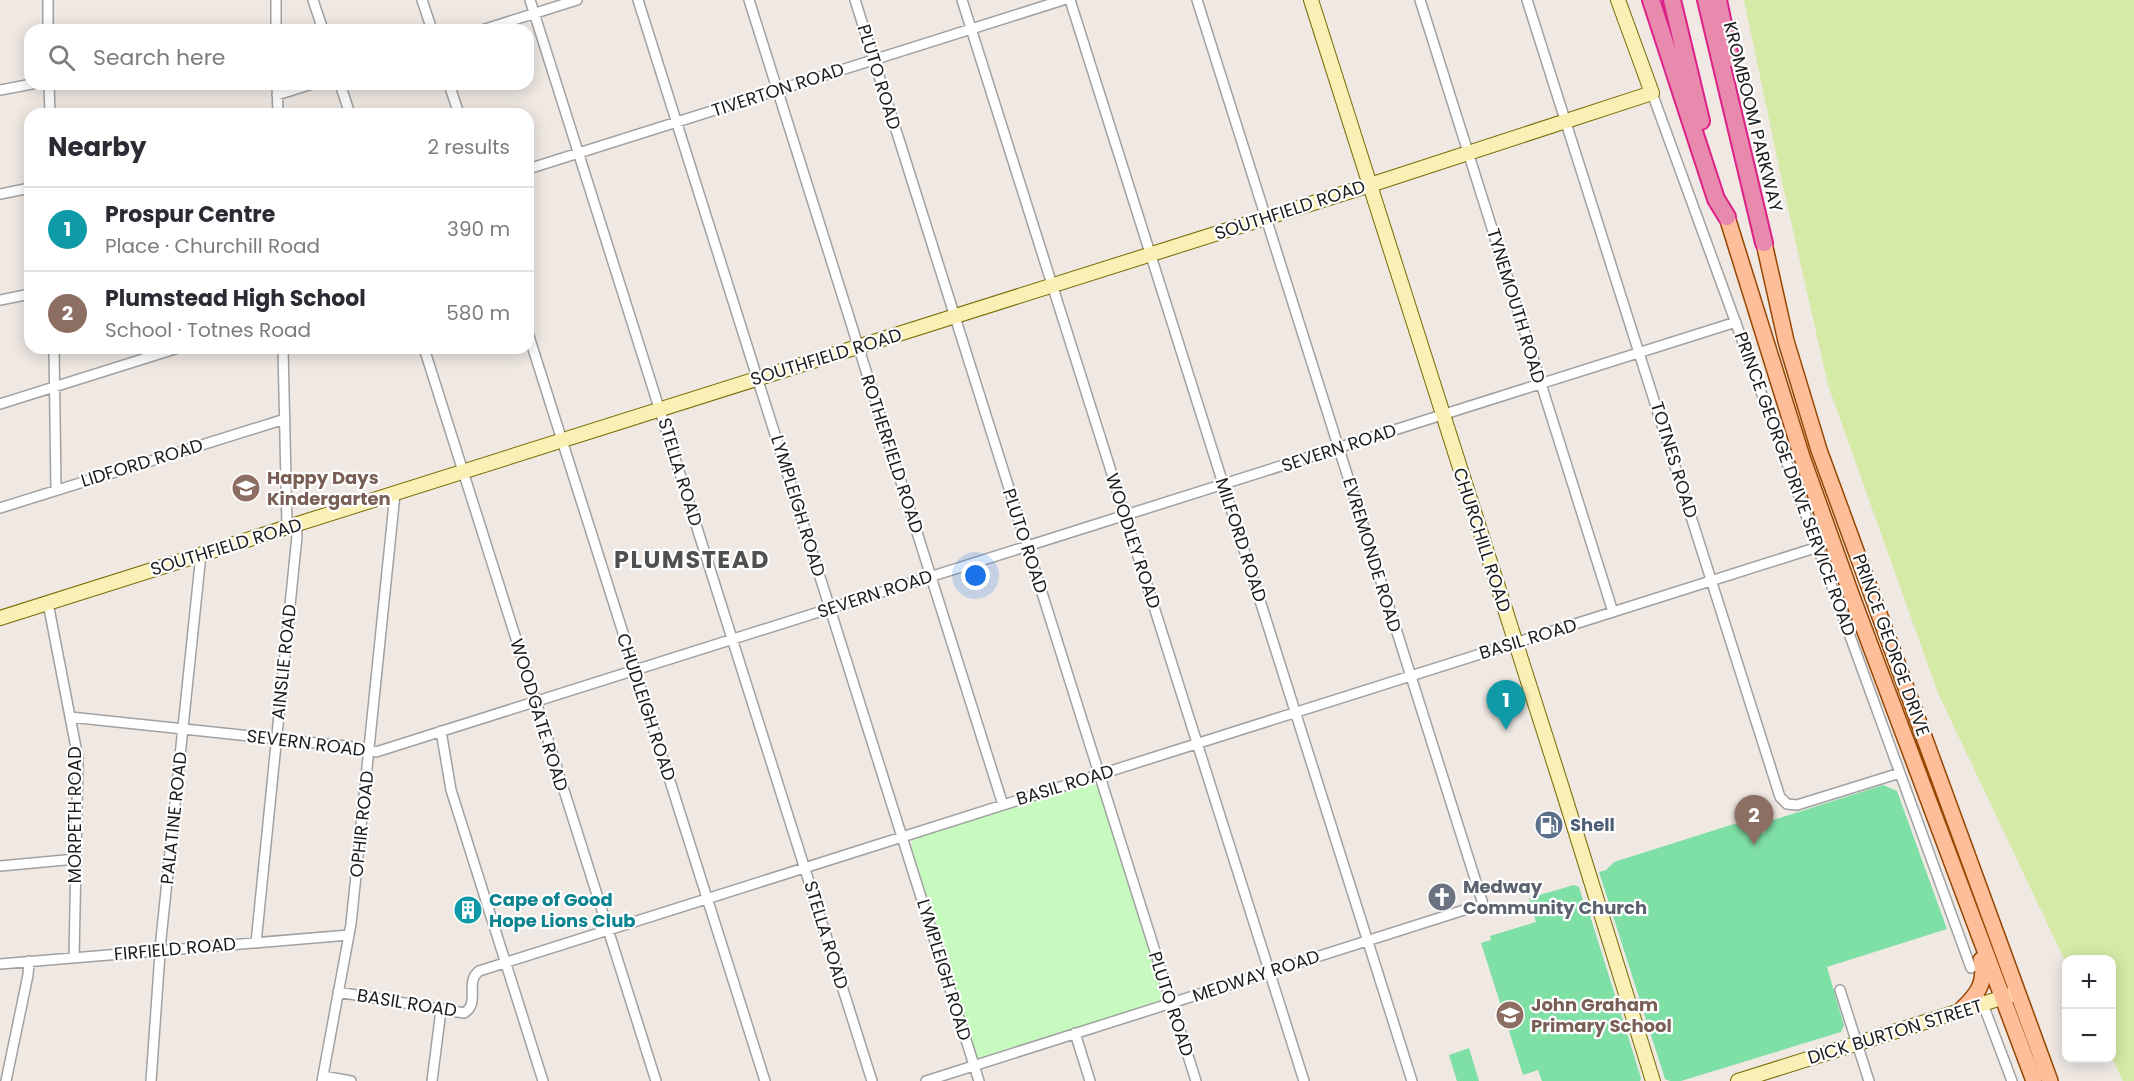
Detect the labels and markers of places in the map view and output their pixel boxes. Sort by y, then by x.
place label: Happy Days Kindergarten [267,465,391,511]
school or university icon: Happy Days Kindergarten [230,472,262,504]
pin: 1 [1486,680,1526,730]
pin: 2 [1734,796,1774,845]
fuel station icon: Shell [1533,809,1565,841]
place label: Shell [1570,812,1615,837]
place label: Medway Community Church [1463,874,1647,920]
church icon: Medway Community Church [1426,881,1458,913]
place label: Cape of Good Hope Lions Club [489,887,635,933]
building icon: Cape of Good Hope Lions Club [452,894,484,926]
place label: John Graham Primary School [1531,992,1672,1038]
school or university icon: John Graham Primary School [1494,999,1526,1031]

